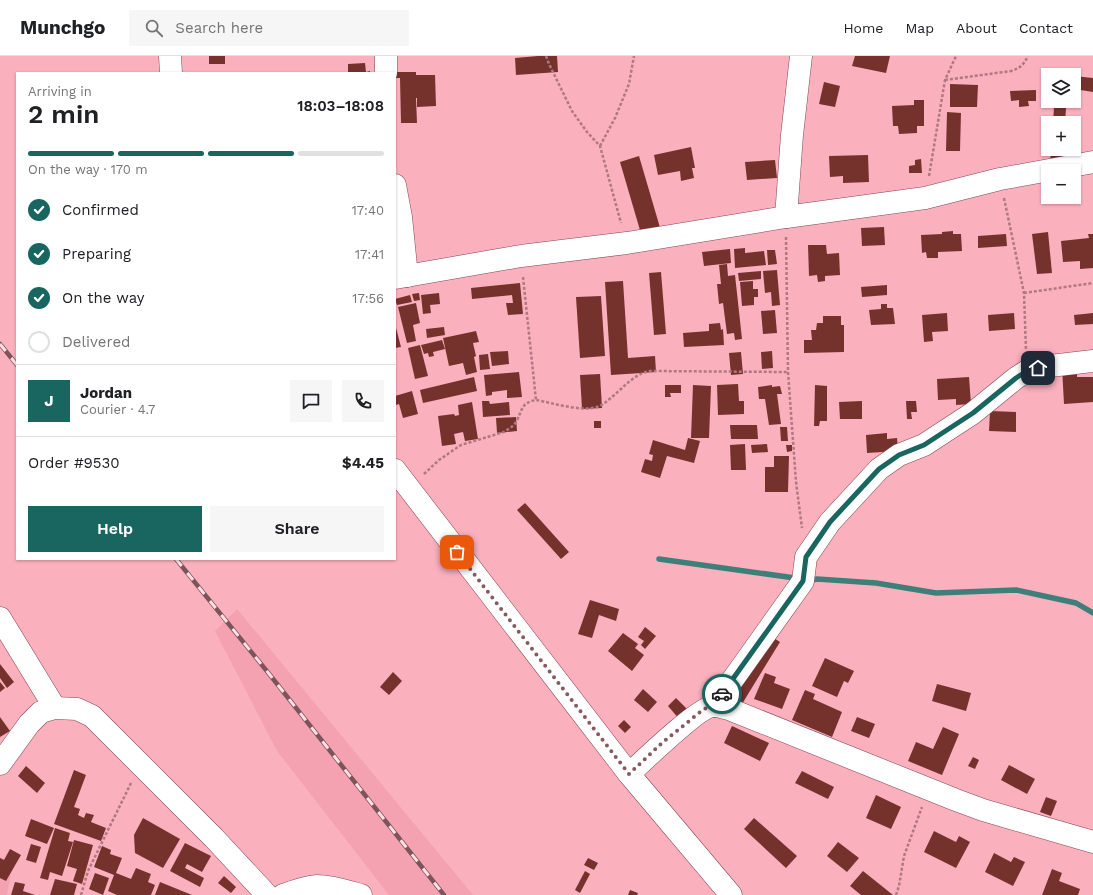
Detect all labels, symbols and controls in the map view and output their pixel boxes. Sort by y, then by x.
search box [129,10,409,46]
text: Munchgo [20,16,105,39]
icon: search [143,17,165,39]
text: Search here [175,19,263,37]
text: Home [843,20,883,36]
text: Map [905,20,934,36]
text: About [956,20,997,36]
text: Contact [1019,20,1073,36]
map controls [1041,68,1081,204]
button: layers [1041,68,1081,108]
text: Arriving in [28,84,92,99]
text: 18:03–18:08 [297,97,384,115]
text: 2 min [28,99,99,129]
button: + [1041,116,1081,156]
text: On the way · 170 m [28,162,148,177]
button: − [1041,164,1081,204]
icon: check [28,199,50,221]
text: Confirmed [62,201,139,219]
text: 17:40 [352,203,384,218]
icon: check [28,243,50,265]
text: Preparing [62,245,131,263]
text: 17:41 [355,247,384,262]
icon: check [28,287,50,309]
text: On the way [62,289,144,307]
text: 17:56 [352,291,384,306]
text: Delivered [62,333,130,351]
pin [1021,351,1055,385]
icon: home [1027,357,1049,379]
button: chat [290,380,332,422]
button: phone [342,380,384,422]
text: Jordan [80,384,132,402]
text: J [44,392,54,410]
text: Courier · 4.7 [80,402,155,417]
text: Order #9530 [28,454,120,472]
text: $4.45 [342,454,384,472]
button: Help [28,506,202,552]
button: Share [210,506,384,552]
pin [440,535,474,569]
icon: bag [446,541,468,563]
courier [702,674,742,714]
icon: car [711,683,733,705]

